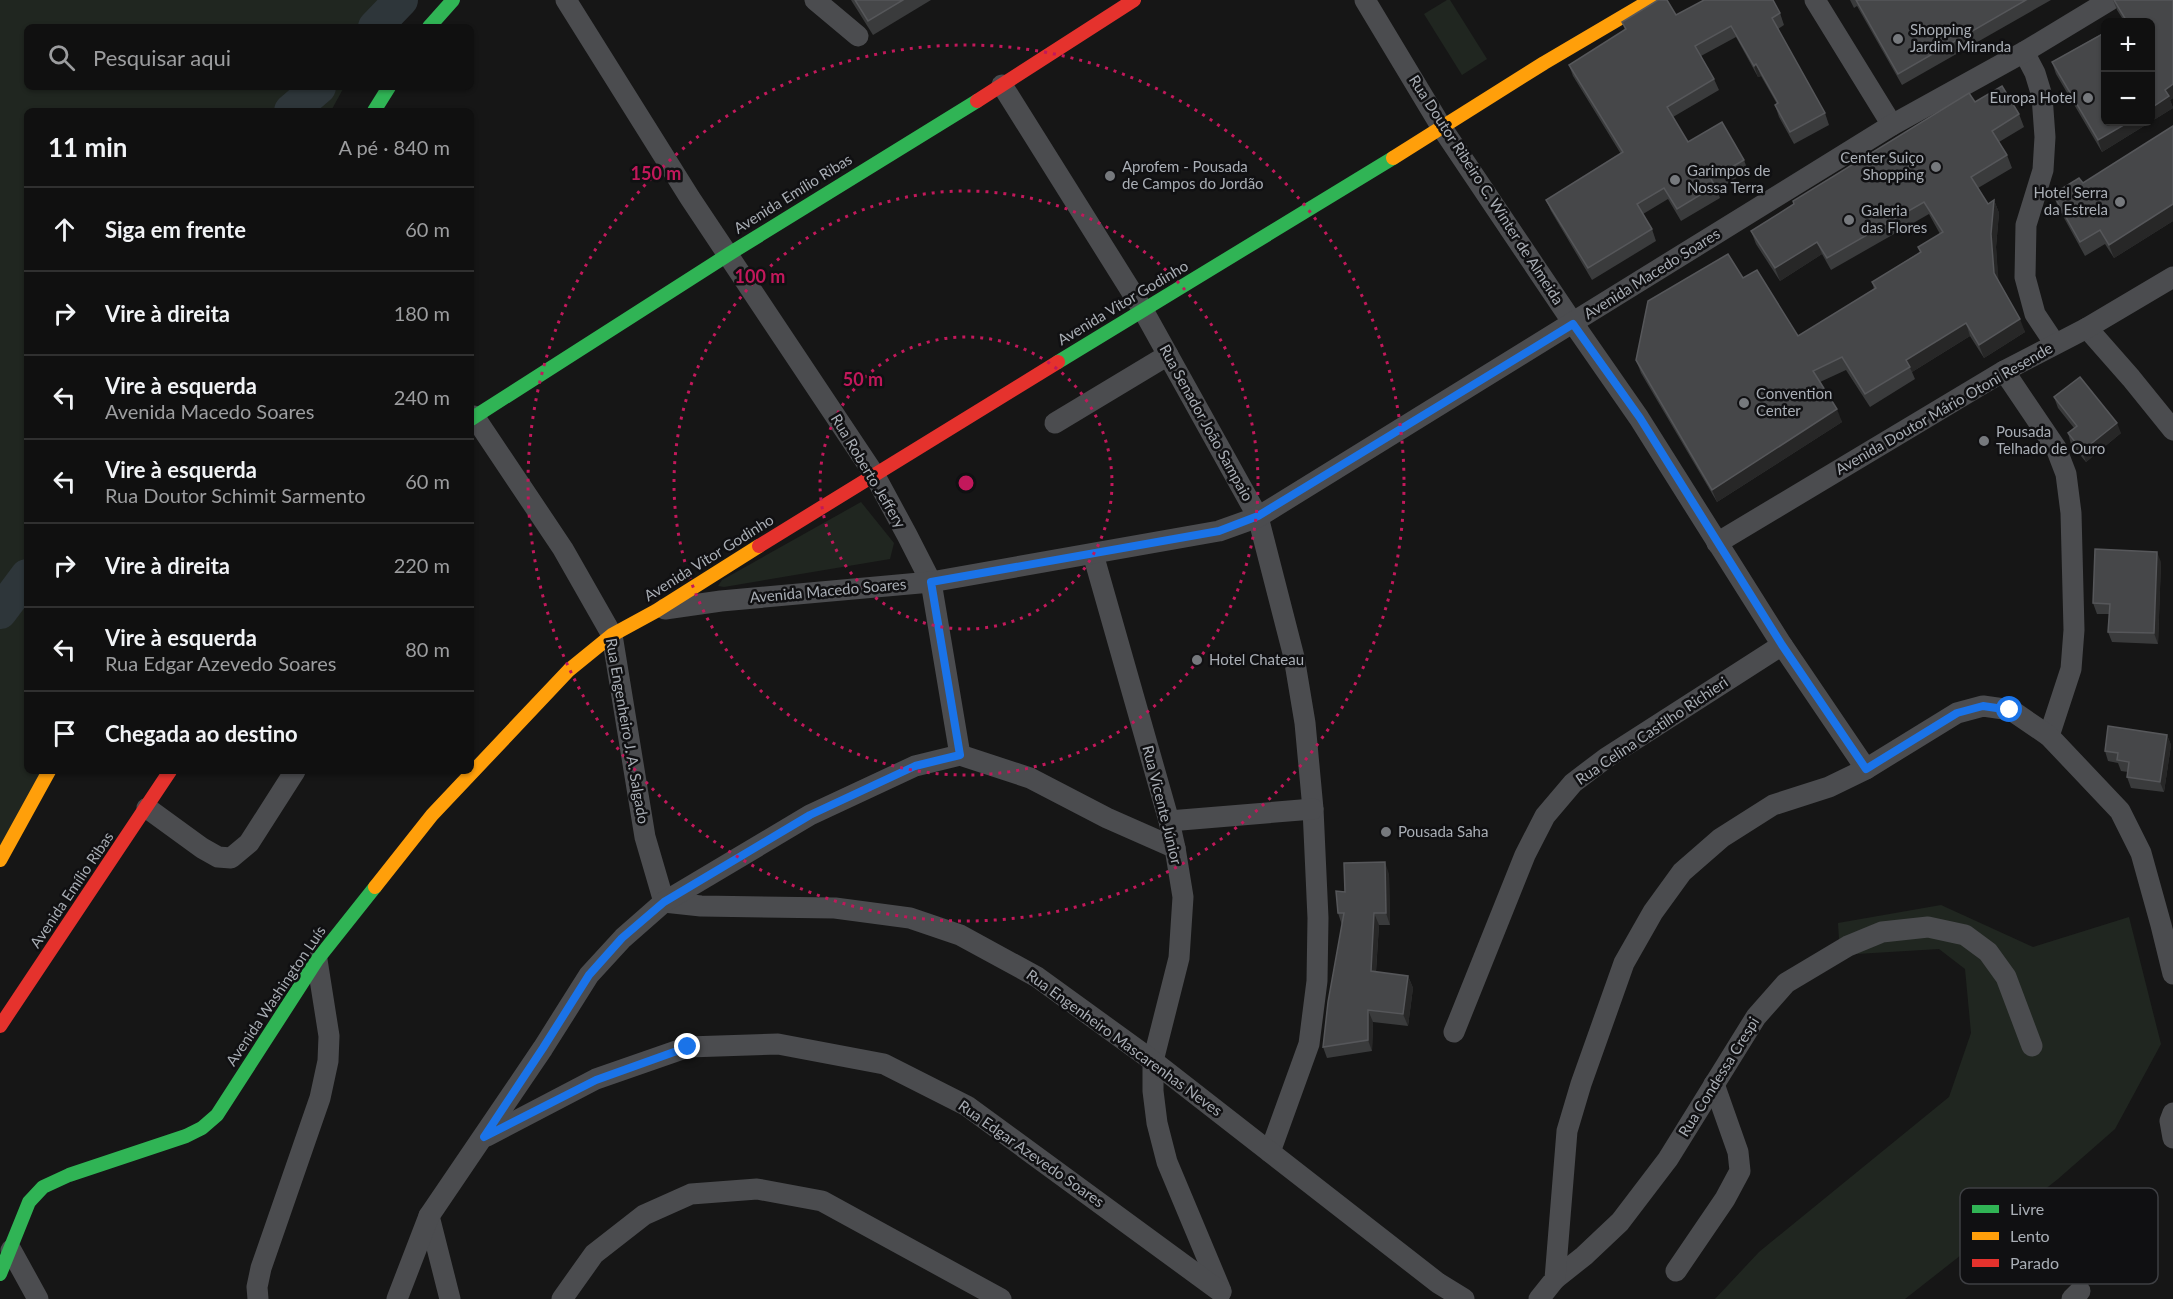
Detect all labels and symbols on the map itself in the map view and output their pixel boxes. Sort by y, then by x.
place label: Shopping Jardim Miranda [1910,20,2011,55]
marker: Shopping Jardim Miranda [1891,32,1905,46]
street label: Rua Doutor Ribeiro C. Winter de Almeida [1406,71,1568,308]
place label: Europa Hotel [1990,88,2076,106]
marker: Europa Hotel [2081,91,2095,105]
place label: Center Suiço Shopping [1840,148,1924,183]
street label: Avenida Emílio Ribas [730,149,855,237]
place label: Aprofem - Pousada de Campos do Jordão [1122,157,1264,192]
marker: Center Suiço Shopping [1929,160,1943,174]
place label: Garimpos de Nossa Terra [1687,161,1770,196]
text: 150 m [631,162,681,184]
marker: Aprofem - Pousada de Campos do Jordão [1103,169,1117,183]
marker: Garimpos de Nossa Terra [1668,173,1682,187]
place label: Hotel Serra da Estrela [2034,183,2108,218]
marker: Hotel Serra da Estrela [2113,195,2127,209]
place label: Galeria das Flores [1861,201,1927,236]
marker: Galeria das Flores [1842,213,1856,227]
street label: Avenida Macedo Soares [1580,224,1723,322]
street label: Avenida Vitor Godinho [1054,256,1191,348]
text: 100 m [735,265,785,287]
street label: Avenida Doutor Mário Otoni Resende [1832,338,2055,478]
street label: Rua Senador João Sampaio [1156,341,1257,504]
text: 50 m [843,368,883,390]
place label: Convention Center [1756,384,1832,419]
marker: Convention Center [1737,396,1751,410]
street label: Rua Roberto Jeffery [828,410,910,531]
place label: Pousada Telhado de Ouro [1996,422,2105,457]
marker: Pousada Telhado de Ouro [1977,434,1991,448]
centre of rings [956,473,976,493]
street label: Avenida Vitor Godinho [640,510,777,604]
street label: Avenida Macedo Soares [749,574,907,606]
street label: Rua Engenheiro J. A. Salgado [603,637,653,825]
place label: Hotel Chateau [1209,650,1304,668]
marker: Hotel Chateau [1190,653,1204,667]
street label: Rua Celina Castilho Richieri [1572,672,1731,788]
route start [1996,696,2022,722]
street label: Rua Vicente Júnior [1139,743,1187,867]
place label: Pousada Saha [1398,822,1488,840]
marker: Pousada Saha [1379,825,1393,839]
street label: Avenida Emílio Ribas [26,828,117,951]
street label: Avenida Washington Luís [222,922,329,1069]
street label: Rua Engenheiro Mascarenhas Neves [1023,965,1226,1119]
street label: Rua Condessa Crespi [1674,1013,1762,1140]
route end [674,1033,700,1059]
street label: Rua Edgar Azevedo Soares [955,1096,1108,1210]
legend [1960,1188,2158,1284]
text: Livre [2010,1199,2044,1218]
text: Lento [2010,1226,2050,1245]
text: Parado [2010,1253,2059,1272]

